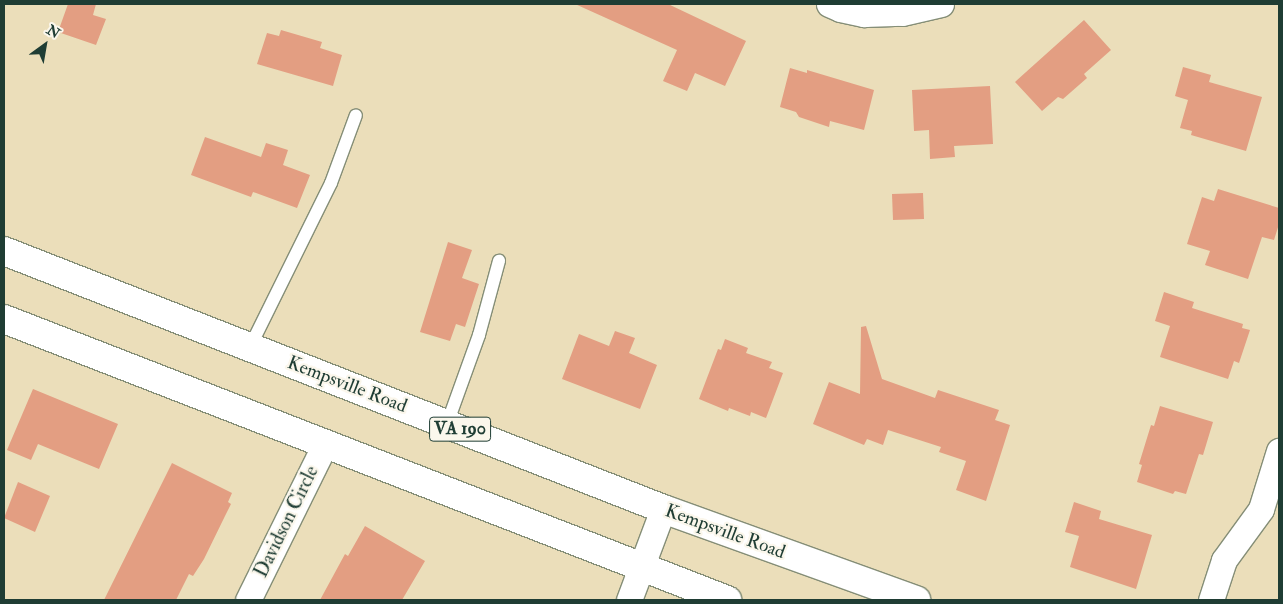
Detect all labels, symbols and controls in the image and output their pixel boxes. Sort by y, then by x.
north arrow [20,20,70,70]
text: N [43,21,63,42]
street label: Kempsville Road [284,352,410,418]
road number: VA 190 [429,414,491,444]
street label: Davidson Circle [250,463,324,581]
street label: Kempsville Road [662,500,788,564]

